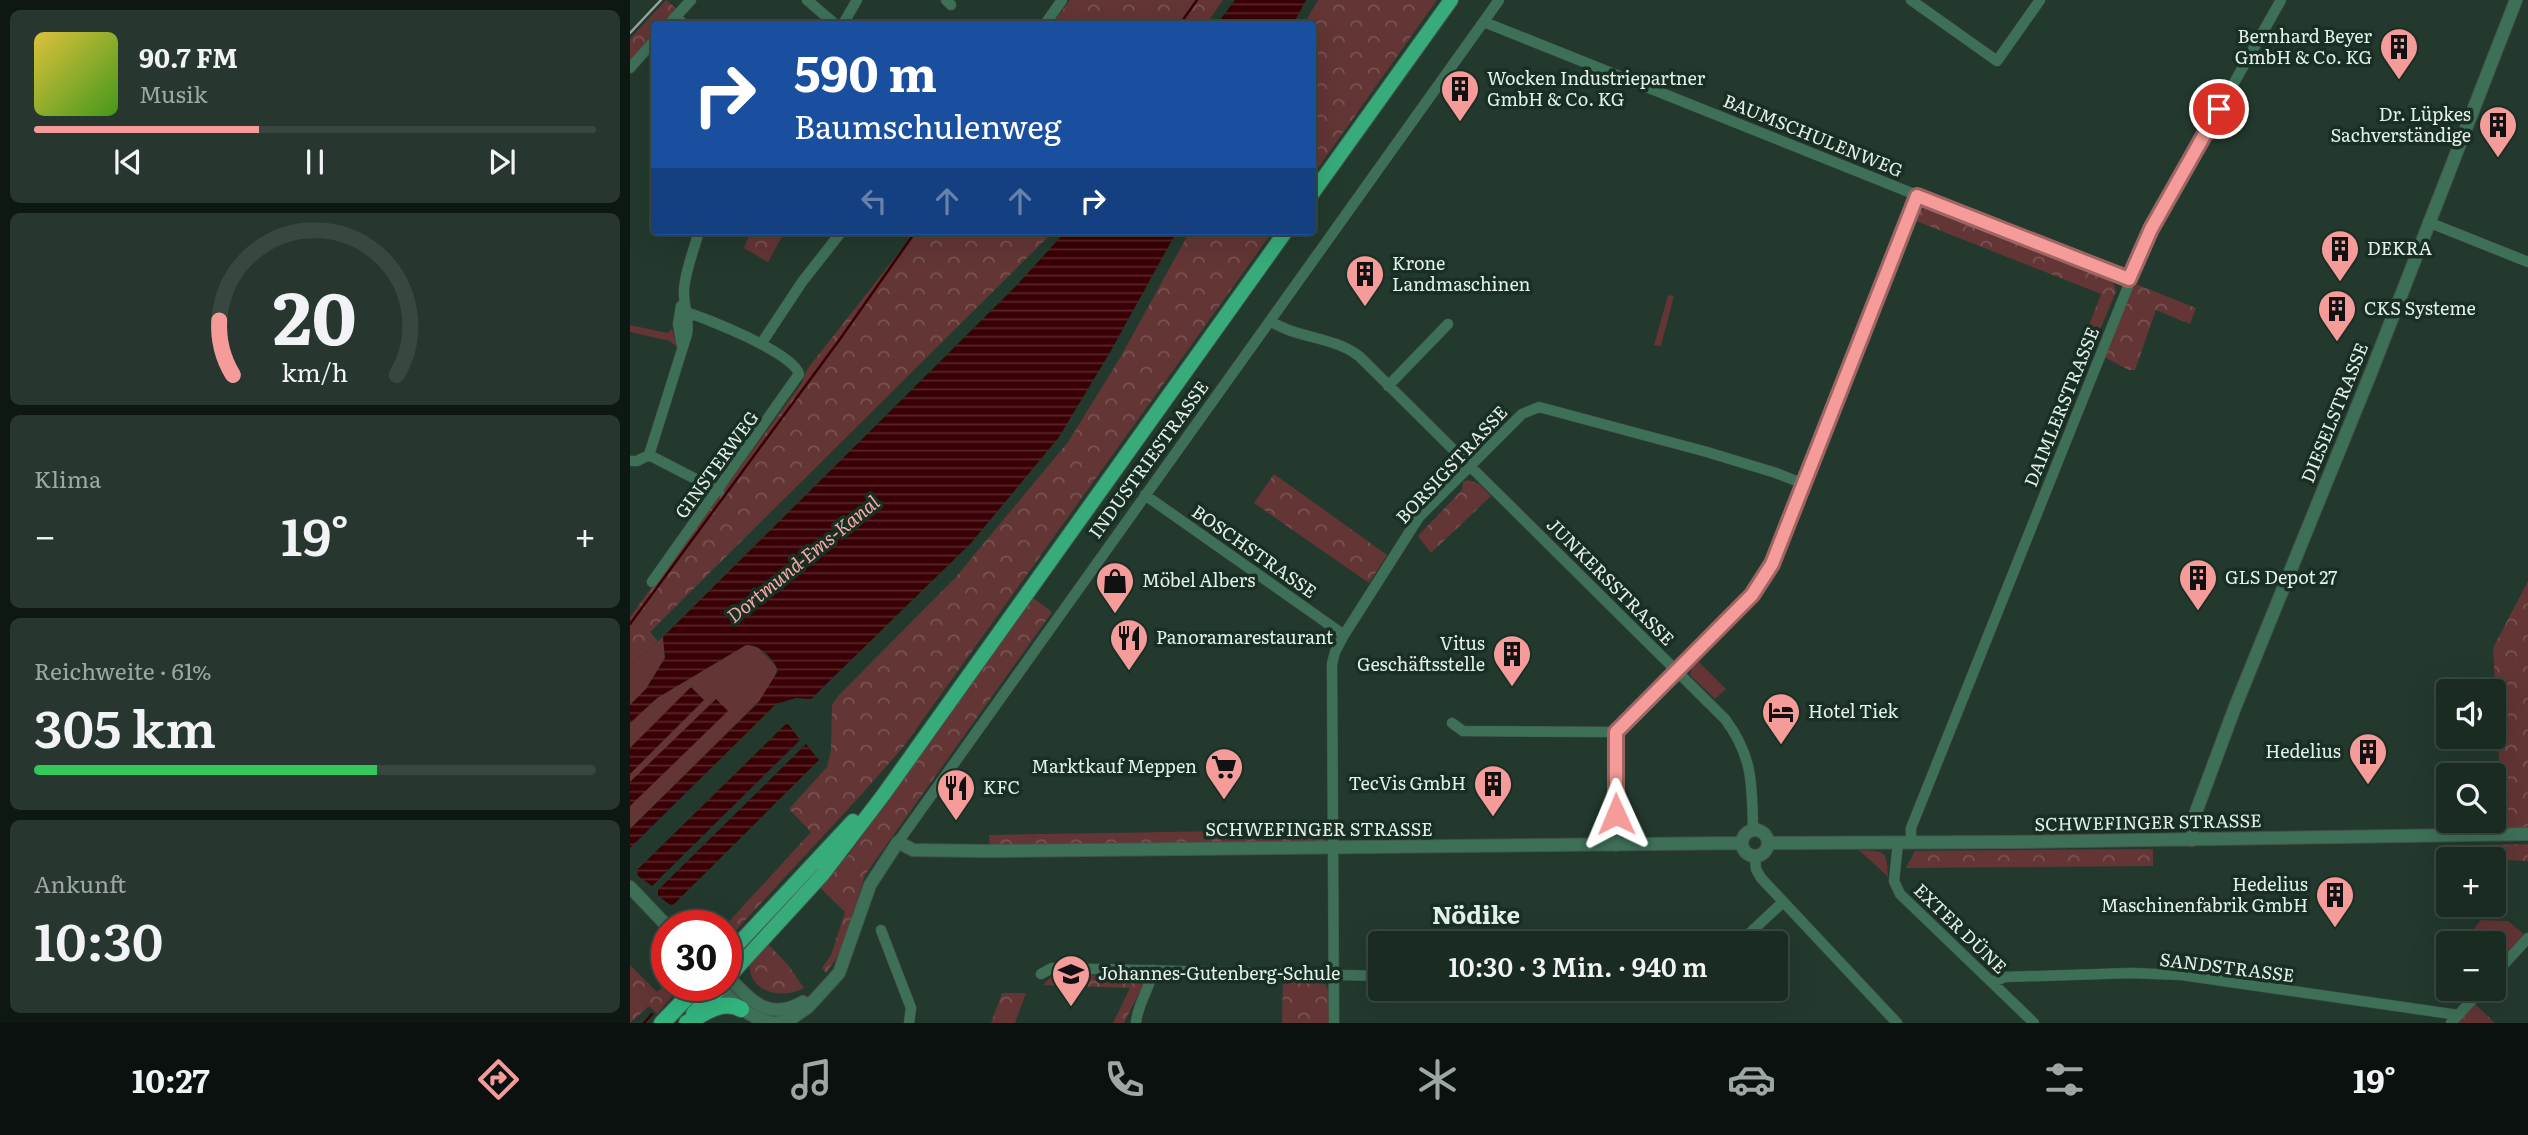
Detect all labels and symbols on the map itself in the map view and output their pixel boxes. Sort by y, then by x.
place label: Bernhard Beyer GmbH & Co. KG [2235,22,2372,70]
building icon: Bernhard Beyer GmbH & Co. KG [2378,26,2420,81]
place label: Wocken Industriepartner GmbH & Co. KG [1487,64,1706,112]
building icon: Wocken Industriepartner GmbH & Co. KG [1439,68,1481,123]
pin [2189,79,2249,139]
street label: BAUMSCHULENWEG [1720,86,1908,183]
place label: Dr. Lüpkes Sachverständige [2330,100,2471,148]
building icon: Dr. Lüpkes Sachverständige [2477,104,2519,159]
building icon: DEKRA [2319,228,2361,283]
place label: DEKRA [2367,234,2432,261]
place label: Krone Landmaschinen [1392,249,1531,297]
building icon: Krone Landmaschinen [1344,253,1386,308]
building icon: CKS Systeme [2316,288,2358,343]
place label: CKS Systeme [2364,294,2476,321]
street label: DAIMLERSTRASSE [2016,322,2105,490]
street label: DIESELSTRASSE [2293,338,2374,487]
street label: INDUSTRIESTRASSE [1081,375,1214,544]
street label: BORSIGSTRASSE [1389,399,1513,529]
street label: GINSTERWEG [667,405,764,524]
water label: Dortmund-Ems-Kanal [720,487,885,629]
street label: BOSCHSTRASSE [1187,498,1323,604]
street label: JUNKERSSTRASSE [1541,511,1681,651]
building icon: GLS Depot 27 [2177,557,2219,612]
shop icon: Möbel Albers [1094,560,1136,615]
place label: GLS Depot 27 [2225,563,2337,590]
place label: Möbel Albers [1142,566,1255,593]
restaurant icon: Panoramarestaurant [1108,617,1150,672]
place label: Panoramarestaurant [1156,623,1334,650]
place label: Vitus Geschäftsstelle [1357,629,1485,677]
building icon: Vitus Geschäftsstelle [1491,633,1533,688]
hotel icon: Hotel Tiek [1760,691,1802,746]
place label: Hotel Tiek [1808,697,1899,724]
building icon: Hedelius [2347,731,2389,786]
place label: Hedelius [2265,737,2341,764]
supermarket icon: Marktkauf Meppen [1203,746,1245,801]
place label: Marktkauf Meppen [1031,752,1197,779]
building icon: TecVis GmbH [1472,763,1514,818]
restaurant icon: KFC [935,767,977,822]
place label: TecVis GmbH [1348,769,1466,796]
place label: KFC [983,773,1020,800]
position arrow [1579,777,1653,851]
street label: SCHWEFINGER STRASSE [2034,806,2262,837]
street label: SCHWEFINGER STRASSE [1205,815,1433,842]
place label: Hedelius Maschinenfabrik GmbH [2101,870,2308,918]
building icon: Hedelius Maschinenfabrik GmbH [2314,874,2356,929]
street label: EXTER DÜNE [1908,876,2014,979]
district label: Nödike [1432,896,1520,931]
speed limit sign: 30 [651,910,742,1001]
street label: SANDSTRASSE [2158,945,2296,988]
school or university icon: Johannes-Gutenberg-Schule [1050,953,1092,1008]
place label: Johannes-Gutenberg-Schule [1098,959,1340,986]

